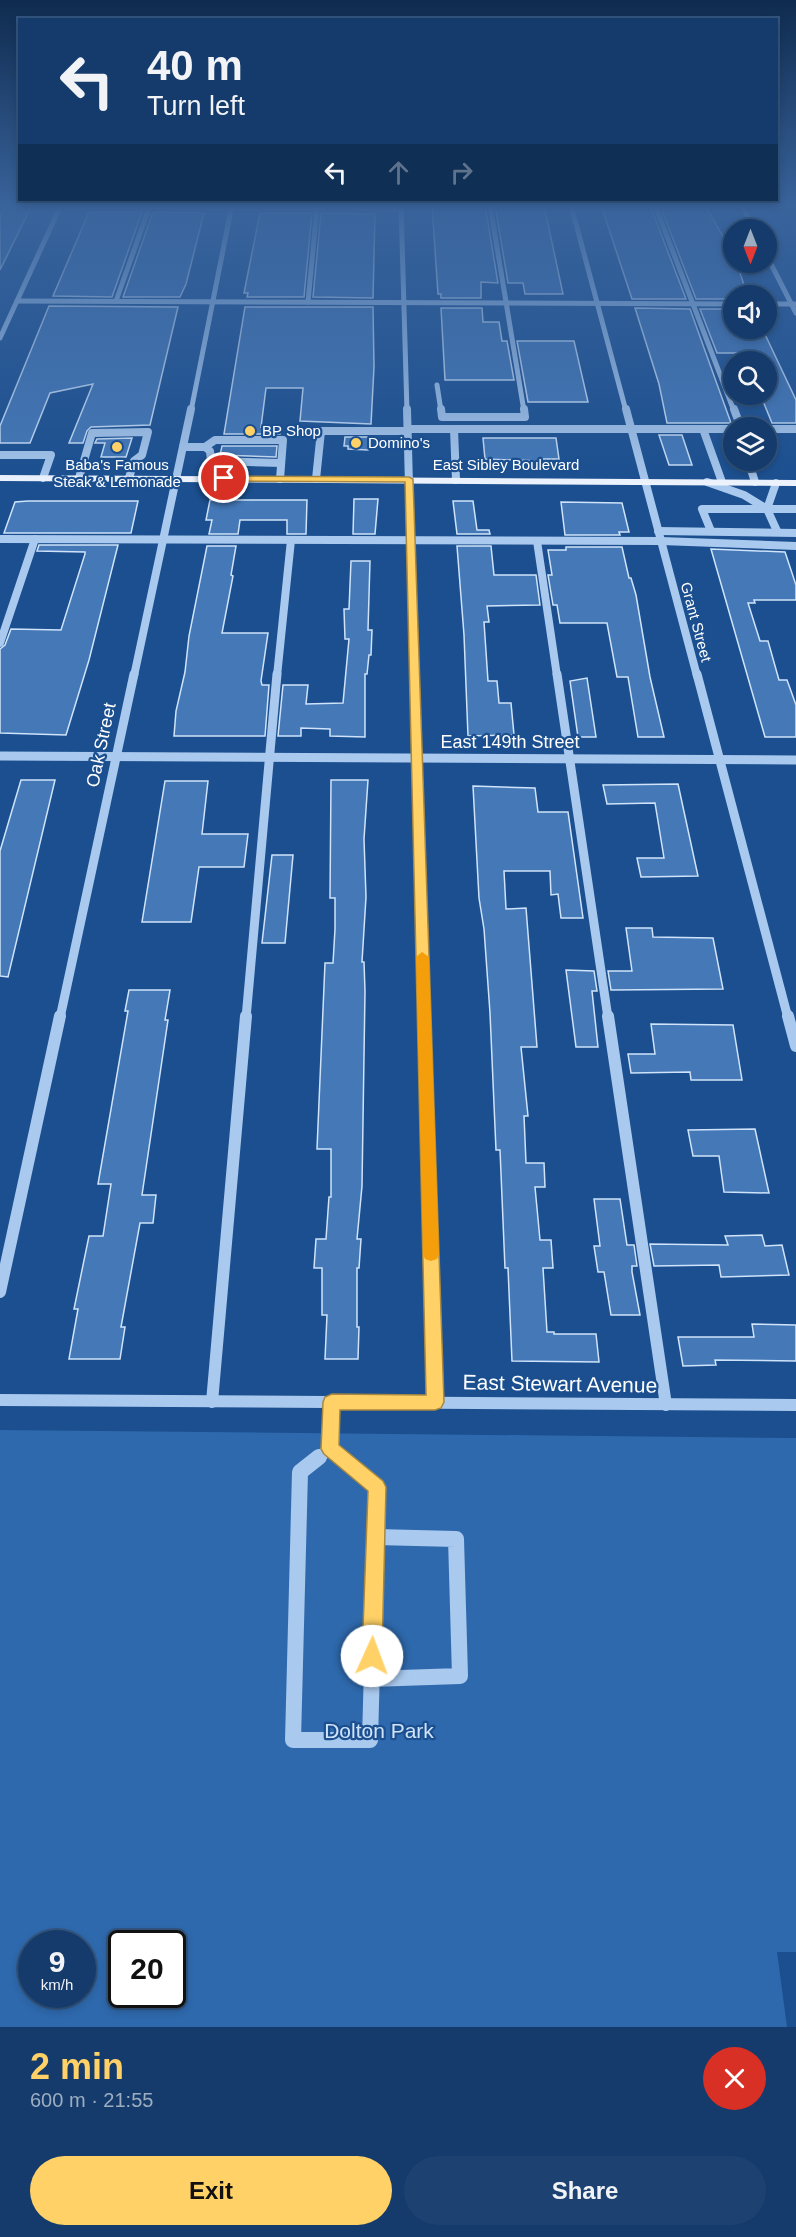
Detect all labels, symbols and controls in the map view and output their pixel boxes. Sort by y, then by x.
icon: left [48,42,126,120]
text: 40 m [147,42,243,89]
text: Turn left [147,91,245,121]
icon: left [319,156,352,189]
icon: ahead [382,156,415,189]
icon: right [445,156,478,189]
north arrow [723,219,777,273]
map controls [723,219,777,471]
button: sound [723,285,777,339]
button: search [723,351,777,405]
button: layers [723,417,777,471]
place label: BP Shop [262,422,321,439]
marker: BP Shop [243,424,257,438]
place label: Domino's [368,434,430,451]
marker: Domino's [349,436,363,450]
marker: Baba's Famous Steak & Lemonade [110,440,124,454]
pin [198,452,249,503]
place label: Baba's Famous Steak & Lemonade [53,456,181,490]
street label: East Sibley Boulevard [433,456,579,473]
icon: arrive [207,461,240,494]
street label: Grant Street [678,580,715,664]
street label: Oak Street [82,701,120,789]
street label: East 149th Street [440,732,580,752]
street label: East Stewart Avenue [463,1370,657,1397]
position arrow [340,1624,404,1688]
park label: Dolton Park [324,1719,434,1742]
speed limit sign: 20 [108,1930,186,2008]
text: 9 [49,1945,65,1978]
text: km/h [41,1976,73,1993]
text: 2 min [30,2046,124,2087]
button: close [703,2047,766,2110]
text: 600 m · 21:55 [30,2089,153,2111]
button: Exit [30,2156,392,2225]
button: Share [404,2156,766,2225]

